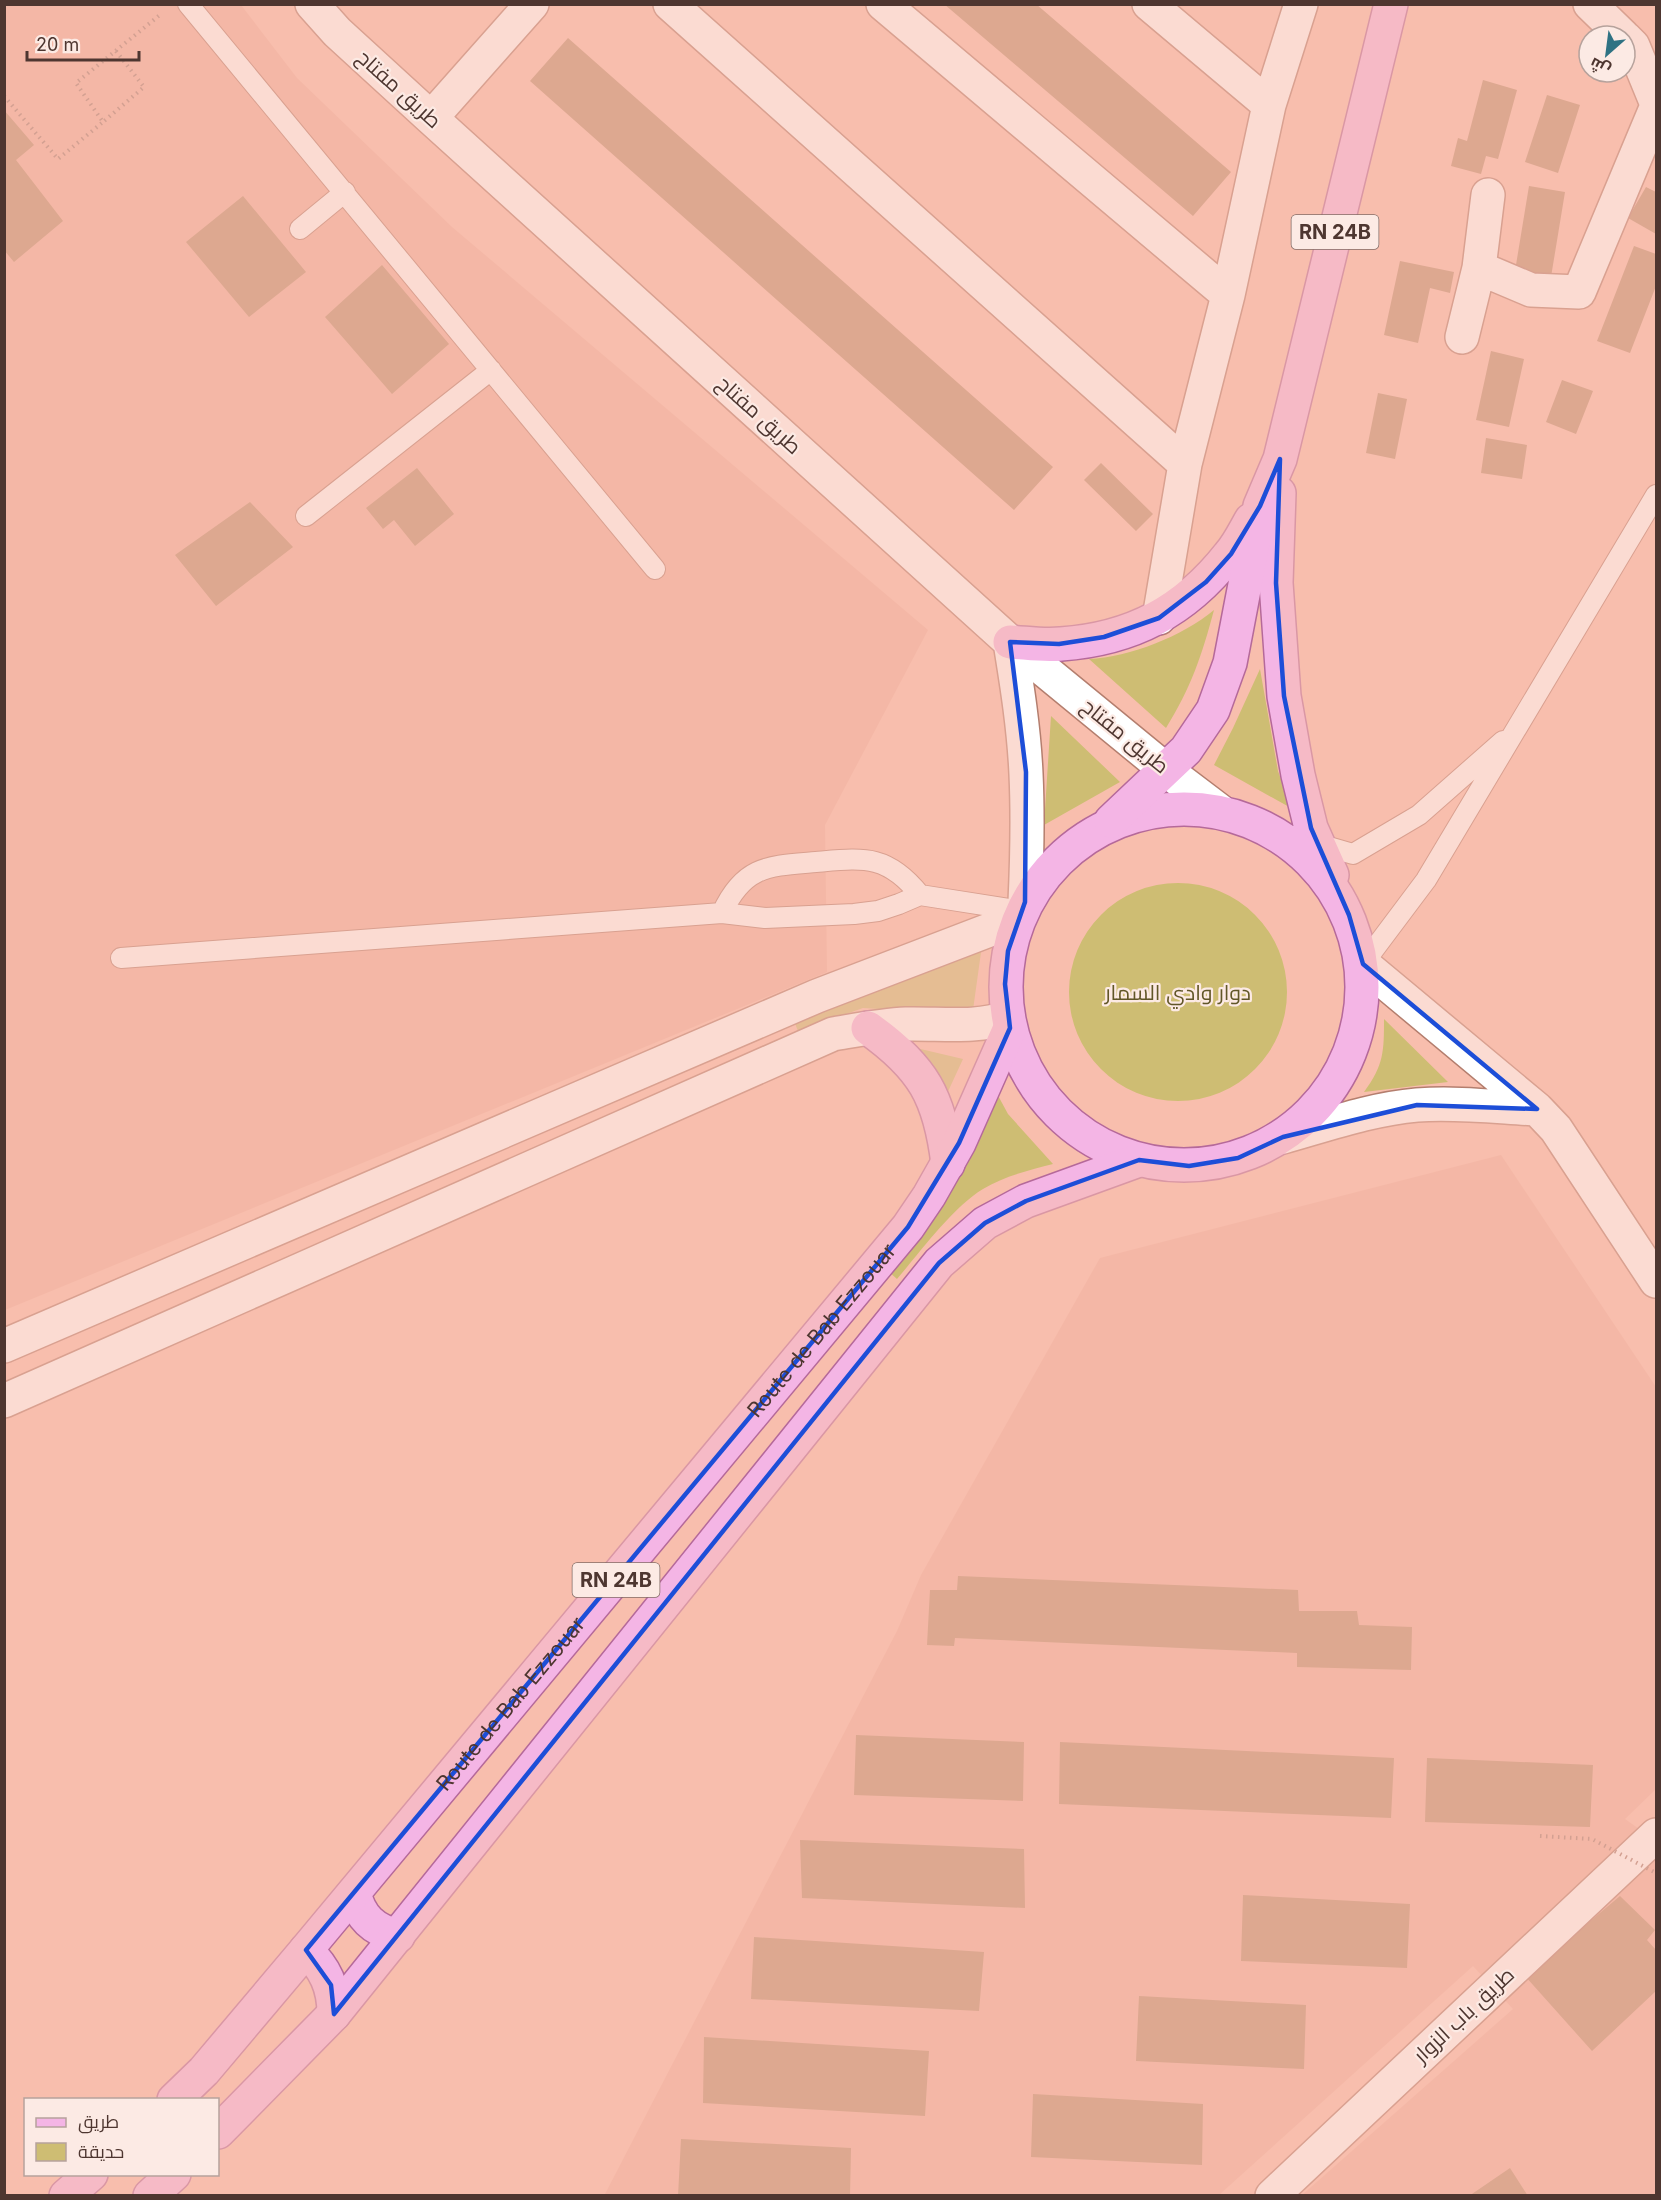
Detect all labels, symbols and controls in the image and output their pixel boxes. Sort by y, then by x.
scale bar [27,24,140,62]
north arrow [1577,24,1637,84]
text: 20 m [36,34,79,55]
street label: طريق مفتاح [350,44,447,135]
text: ش [1586,54,1614,81]
road number: RN 24B [1292,215,1378,249]
street label: طريق مفتاح [710,370,807,461]
street label: طريق مفتاح [1075,693,1174,780]
park label: دوار وادي السمار [1104,980,1251,1009]
street label: Route de Bab Ezzouar [742,1238,901,1422]
road number: RN 24B [572,1563,660,1597]
street label: Route de Bab Ezzouar [431,1612,590,1796]
street label: طريق باب الزوار [1407,1962,1520,2069]
legend [24,2098,219,2176]
text: طريق [78,2111,119,2134]
text: حديقة [78,2141,124,2162]

